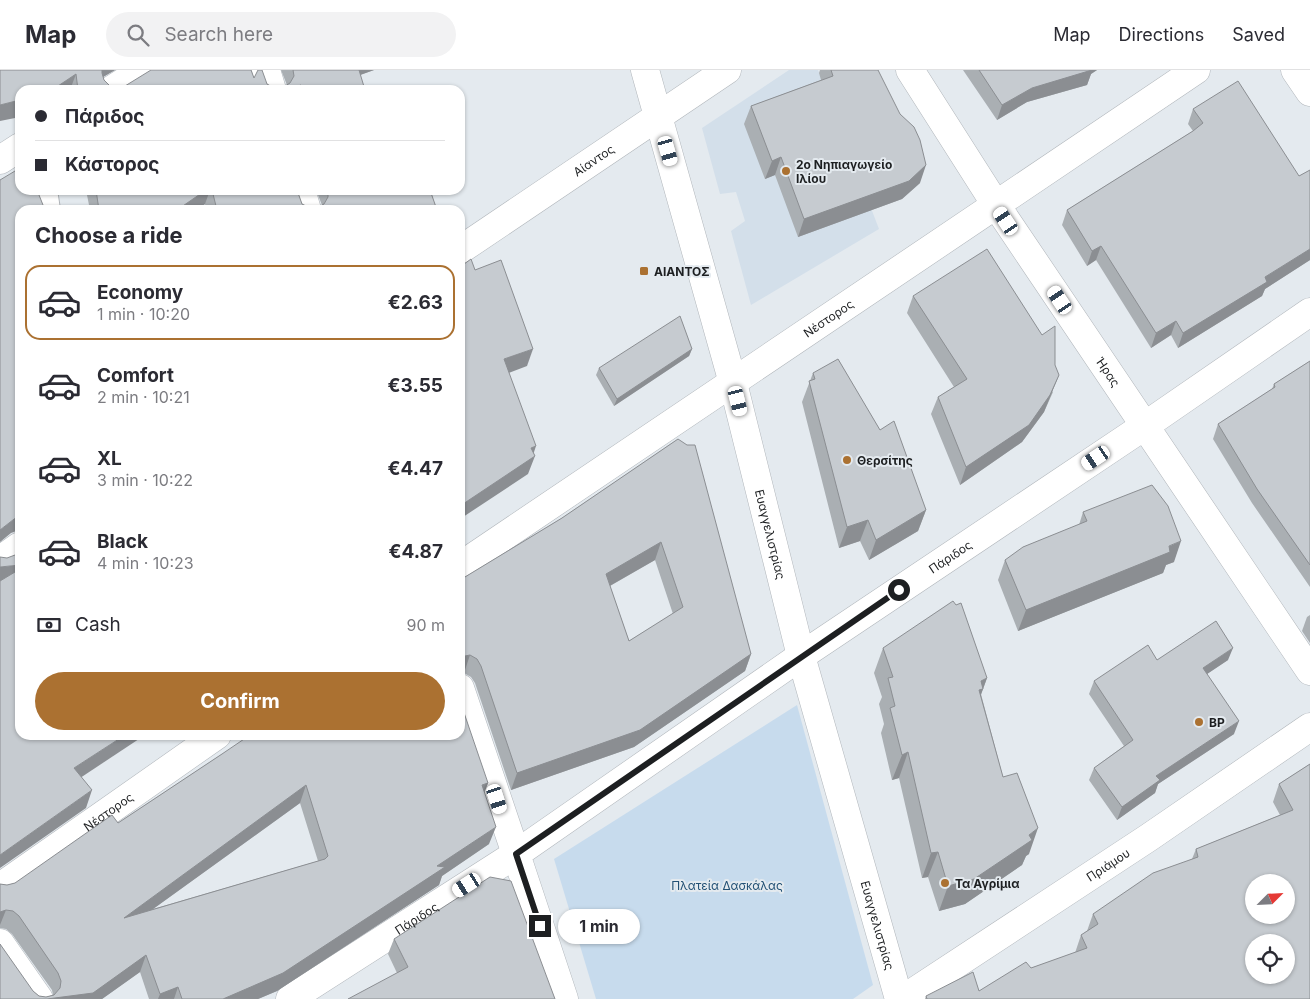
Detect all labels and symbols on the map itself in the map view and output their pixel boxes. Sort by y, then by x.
car [656,135,679,167]
street label: Αίαντος [570,141,617,179]
place label: 2ο Νηπιαγωγείο Ιλίου [796,157,892,186]
marker: 2ο Νηπιαγωγείο Ιλίου [780,165,792,177]
car [991,204,1020,238]
place label: ΑΙΑΝΤΟΣ [654,264,710,279]
marker: ΑΙΑΝΤΟΣ [638,265,650,277]
car [1045,283,1074,317]
street label: Νέστορος [800,296,856,340]
street label: Ήρας [1093,354,1124,390]
car [727,385,748,417]
car [1079,443,1112,473]
place label: Θερσίτης [857,453,913,468]
marker: Θερσίτης [841,454,853,466]
street label: Ευαγγελιστρίας [752,488,789,581]
street label: Πάριδος [926,536,974,576]
route start [888,579,910,601]
place label: BP [1209,715,1225,730]
marker: BP [1193,716,1205,728]
car [485,782,508,816]
street label: Νέστορος [80,789,136,834]
street label: Πριάμου [1083,845,1132,884]
car [450,871,483,899]
north arrow [1245,874,1295,924]
place label: Τα Αγρίμια [955,876,1020,891]
marker: Τα Αγρίμια [939,877,951,889]
park label: Πλατεία Δασκάλας [671,878,783,893]
street label: Ευαγγελιστρίας [858,879,898,972]
street label: Πάριδος [392,898,441,937]
callout: 1 min [558,908,640,944]
route end [529,915,551,937]

